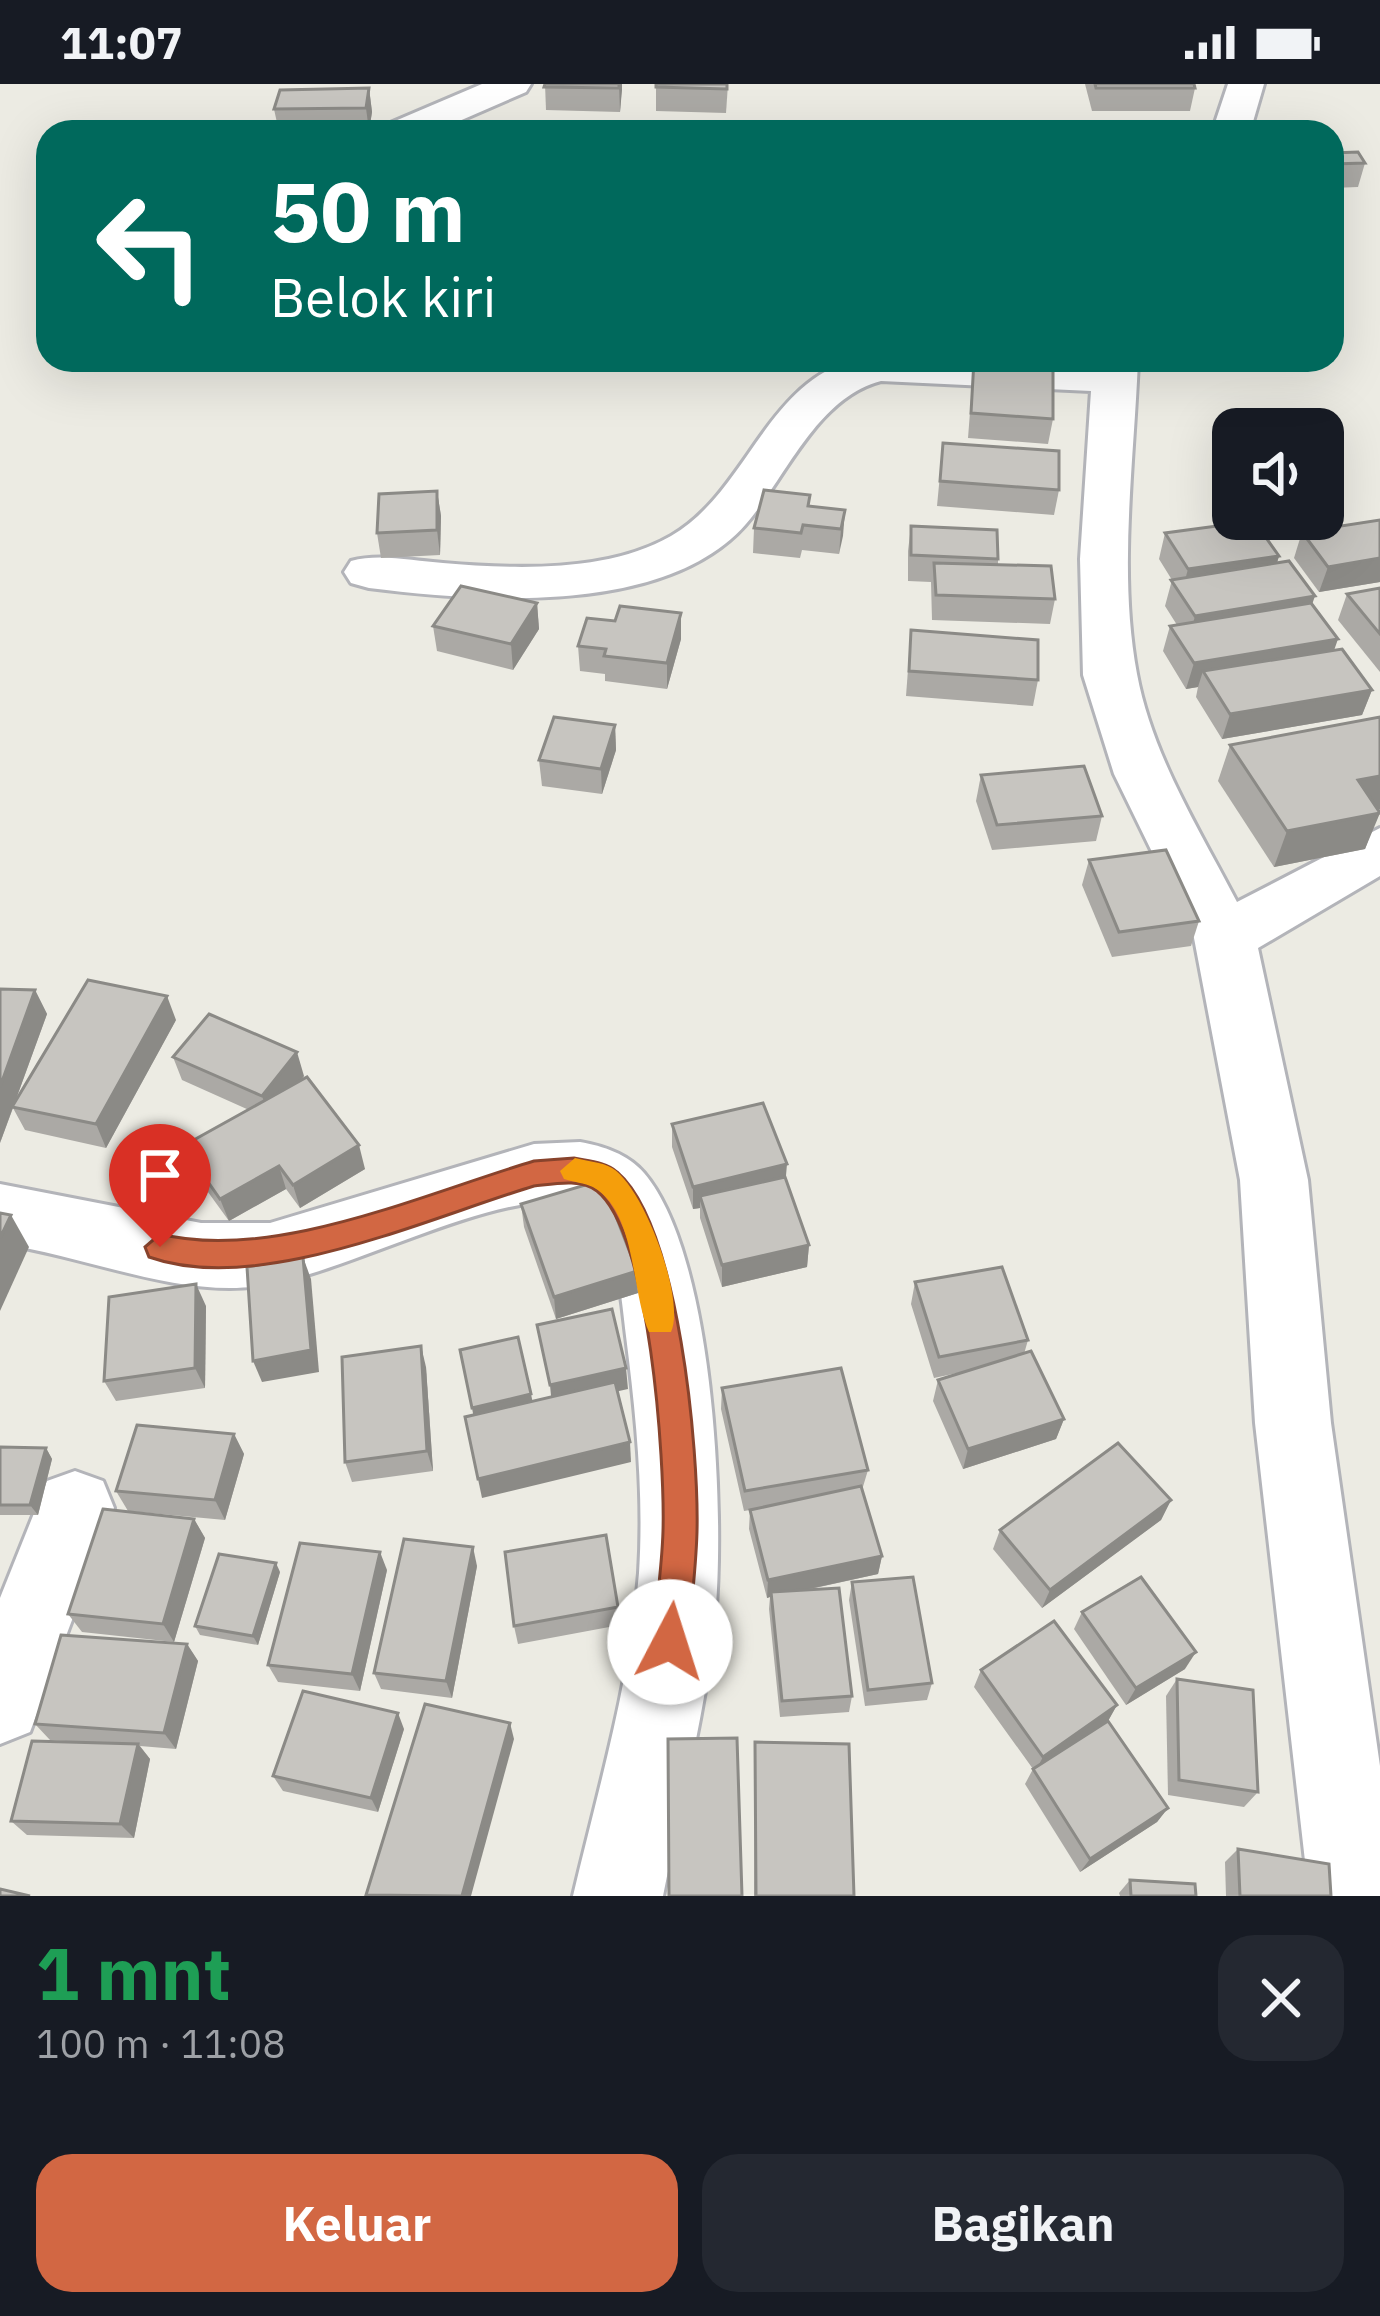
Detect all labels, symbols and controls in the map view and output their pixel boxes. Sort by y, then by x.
text: 11:07 [60,13,183,71]
text: 50 m [270,156,466,265]
icon: left [72,168,228,324]
text: Belok kiri [270,262,496,332]
map controls [1212,408,1344,540]
button: sound [1212,408,1344,540]
pin [109,1124,211,1247]
icon: arrive [127,1142,193,1208]
position arrow [607,1579,733,1705]
text: 1 mnt [36,1926,231,2020]
button: close [1218,1935,1344,2061]
text: 100 m · 11:08 [36,2018,286,2069]
button: Keluar [36,2154,678,2292]
button: Bagikan [702,2154,1344,2292]

